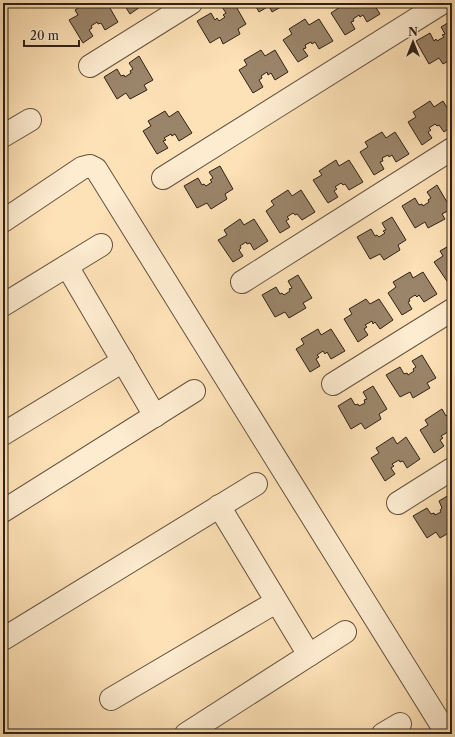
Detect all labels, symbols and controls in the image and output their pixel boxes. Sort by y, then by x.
scale bar [24,22,79,48]
north arrow [393,22,433,62]
text: N [408,25,418,39]
text: 20 m [30,28,59,43]

